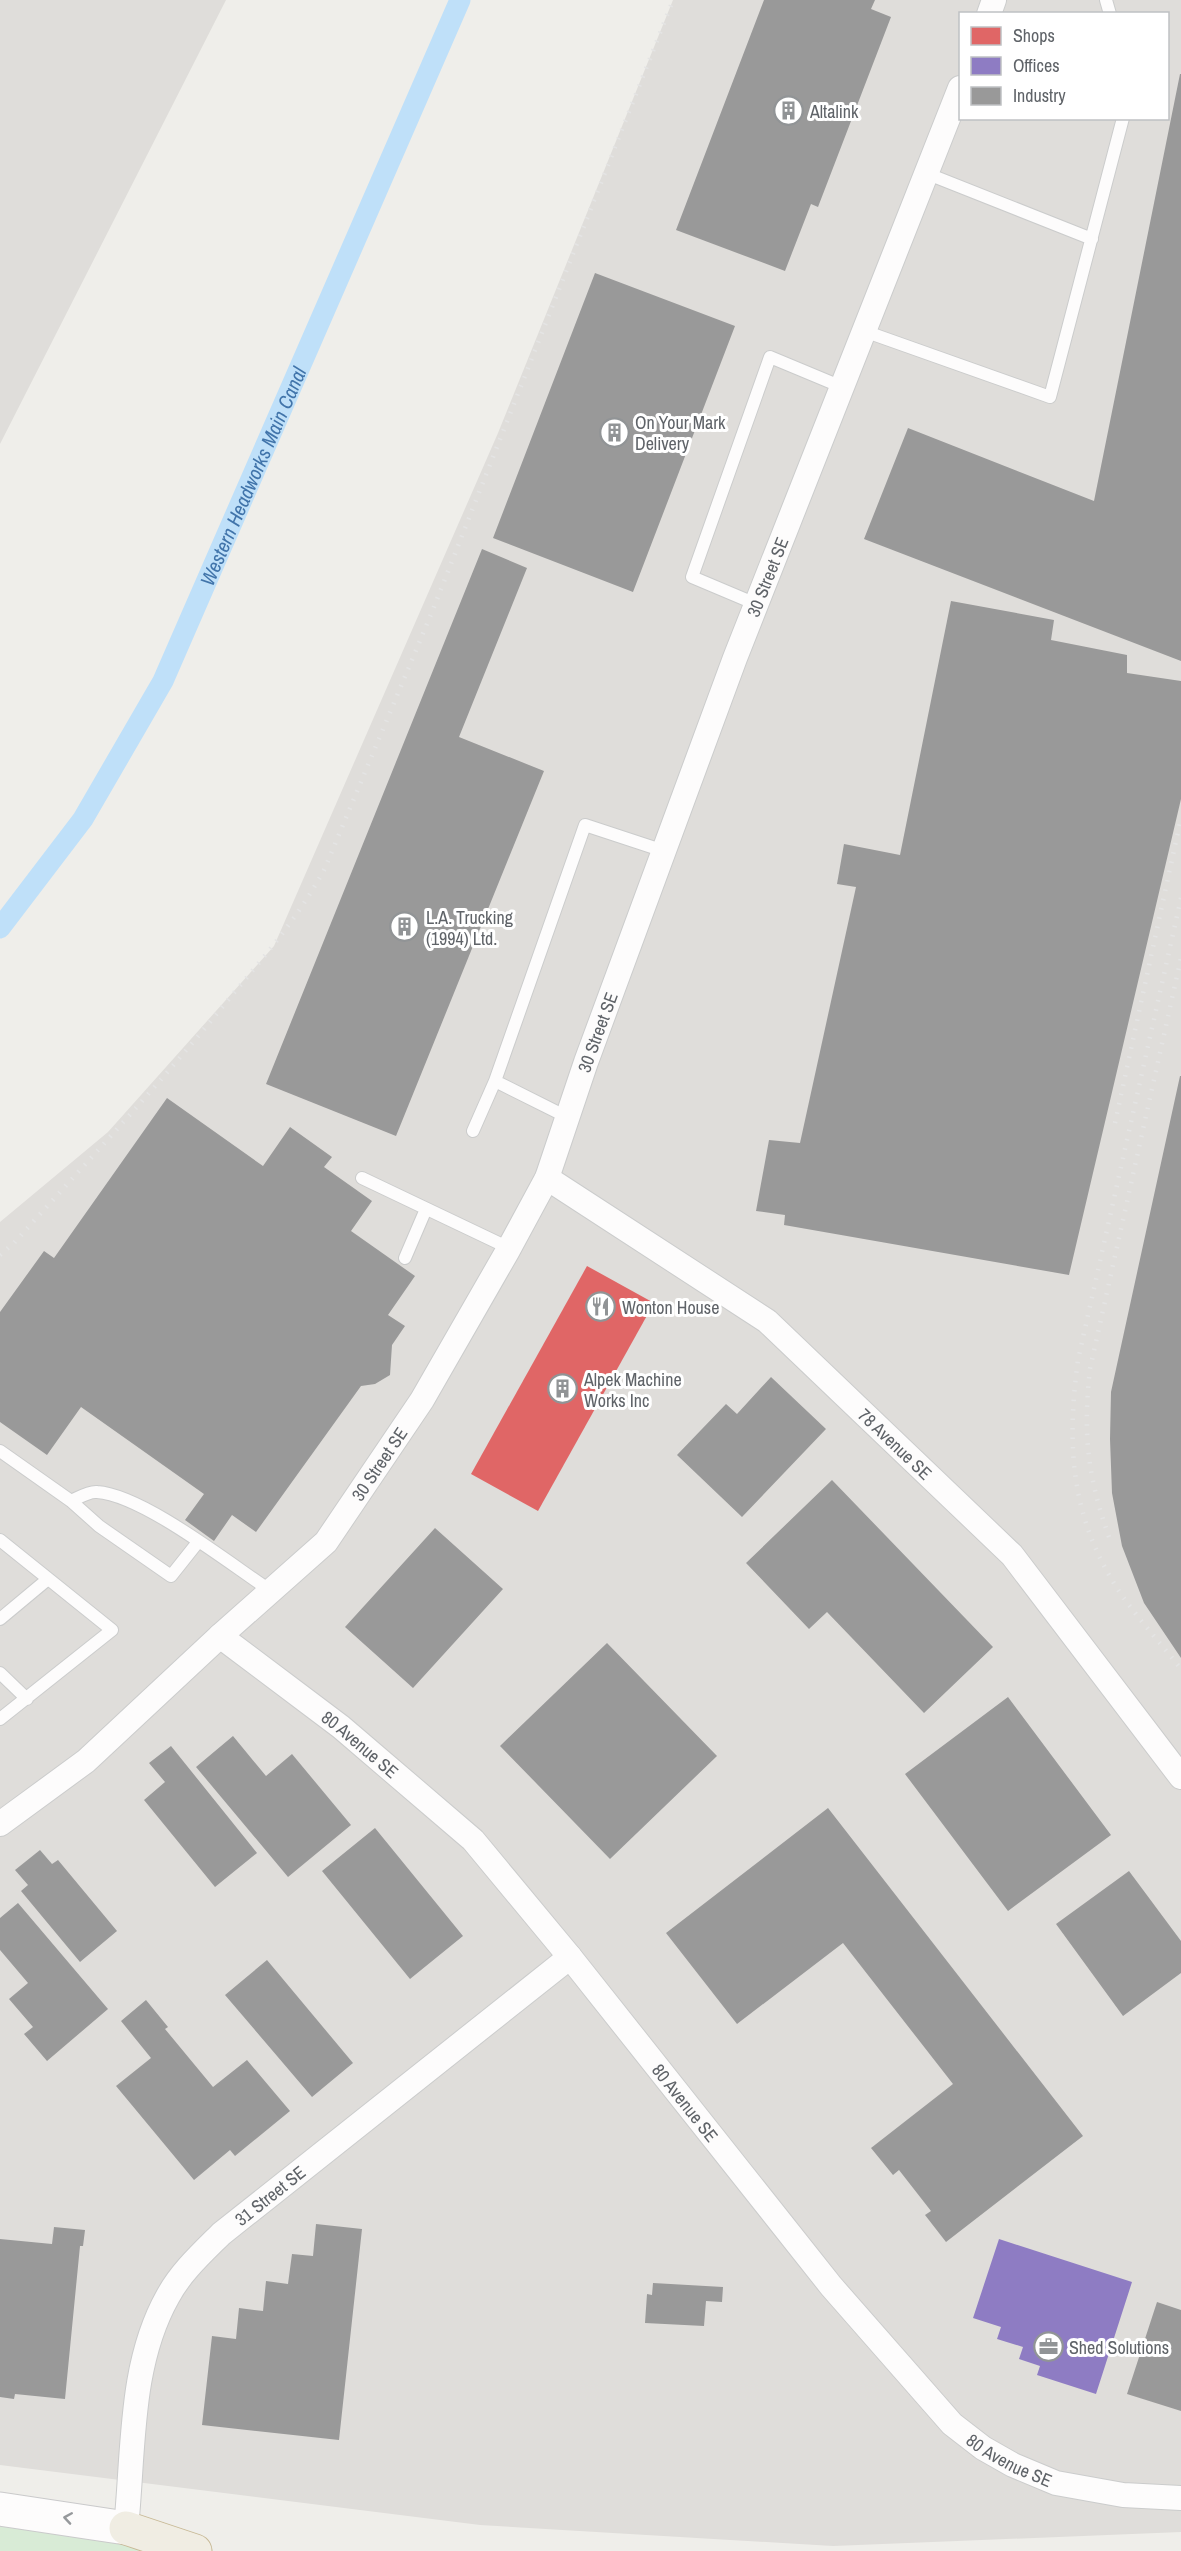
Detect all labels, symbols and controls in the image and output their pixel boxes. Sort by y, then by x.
legend [959,12,1169,120]
text: Shops [1013,23,1055,48]
text: Offices [1013,53,1060,78]
text: Industry [1013,83,1066,108]
building icon: Altalink [773,95,805,127]
place label: Altalink [809,99,859,124]
water label: Western Headworks Main Canal [193,362,312,590]
place label: On Your Mark Delivery [635,410,726,456]
building icon: On Your Mark Delivery [598,416,630,448]
street label: 30 Street SE [740,533,794,620]
place label: L.A. Trucking (1994) Ltd. [426,905,514,951]
building icon: L.A. Trucking (1994) Ltd. [389,911,421,943]
street label: 30 Street SE [571,988,623,1075]
restaurant icon: Wonton House [585,1291,617,1323]
place label: Wonton House [622,1295,719,1320]
place label: Alpek Machine Works Inc [583,1367,682,1413]
building icon: Alpek Machine Works Inc [547,1373,579,1405]
street label: 78 Avenue SE [853,1402,938,1485]
street label: 30 Street SE [345,1422,413,1505]
street label: 80 Avenue SE [317,1704,404,1784]
street label: 80 Avenue SE [647,2058,724,2147]
street label: 31 Street SE [229,2159,310,2231]
office icon: Shed Solutions [1032,2331,1064,2363]
place label: Shed Solutions [1069,2335,1169,2360]
street label: 80 Avenue SE [961,2427,1056,2493]
one-way arrow [64,2513,73,2525]

